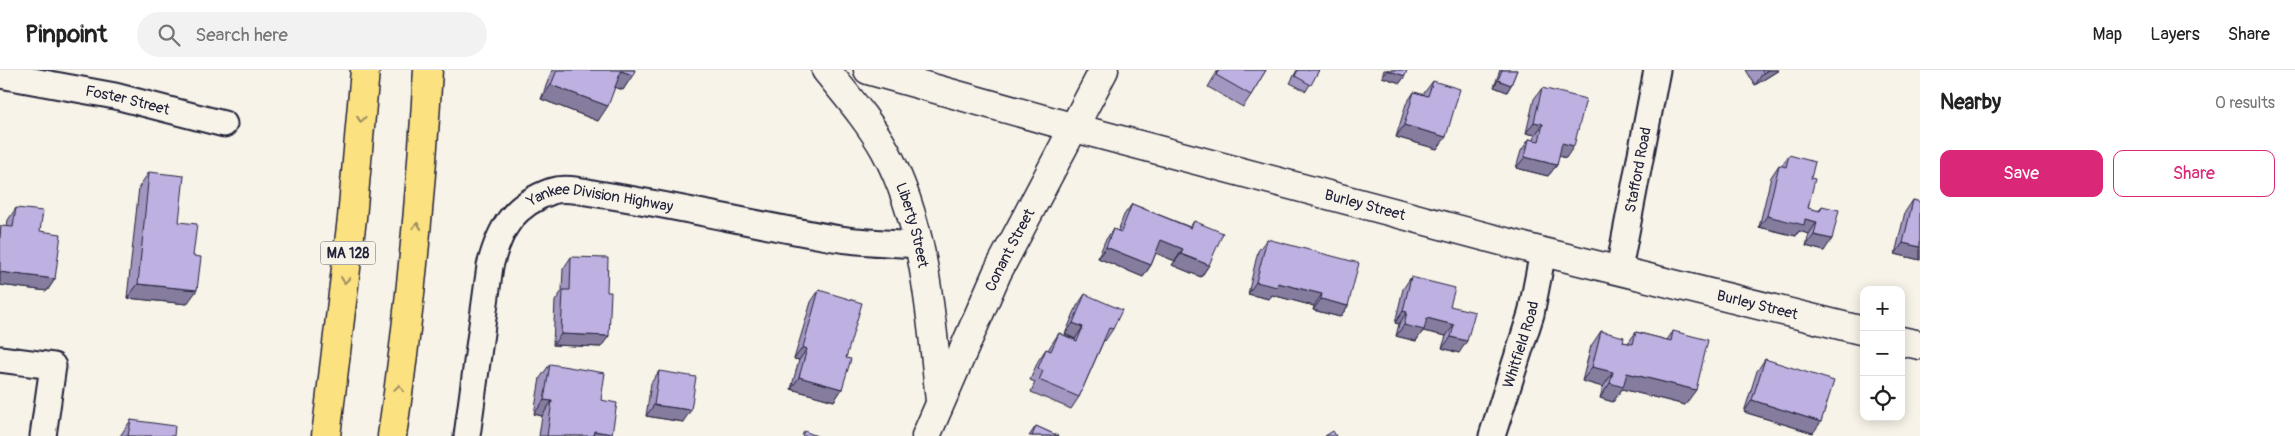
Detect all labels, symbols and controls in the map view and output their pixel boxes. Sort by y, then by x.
search box [137,12,487,57]
text: Pinpoint [25,20,107,49]
icon: search [155,21,183,49]
text: Search here [195,23,288,47]
text: Map [2093,23,2122,46]
text: Layers [2150,23,2200,46]
text: Share [2228,23,2270,46]
street label: Foster Street [84,81,173,119]
text: Nearby [1940,89,2001,116]
text: 0 results [2215,93,2275,113]
one-way arrow [356,115,367,123]
street label: Stafford Road [1621,126,1655,214]
button: Save [1940,150,2103,197]
button: Share [2113,150,2275,197]
street label: Yankee Division Highway [522,180,675,216]
street label: Liberty Street [892,180,933,270]
street label: Burley Street [1323,185,1408,225]
street label: Conant Street [981,204,1039,294]
one-way arrow [411,222,422,230]
road number: MA 128 [320,242,376,264]
one-way arrow [340,277,351,285]
street label: Burley Street [1715,286,1801,324]
map controls [1860,286,1905,421]
button: + [1860,286,1905,331]
street label: Whitfield Road [1498,299,1543,390]
button: − [1860,331,1905,376]
button: locate [1860,376,1905,421]
one-way arrow [394,383,404,392]

